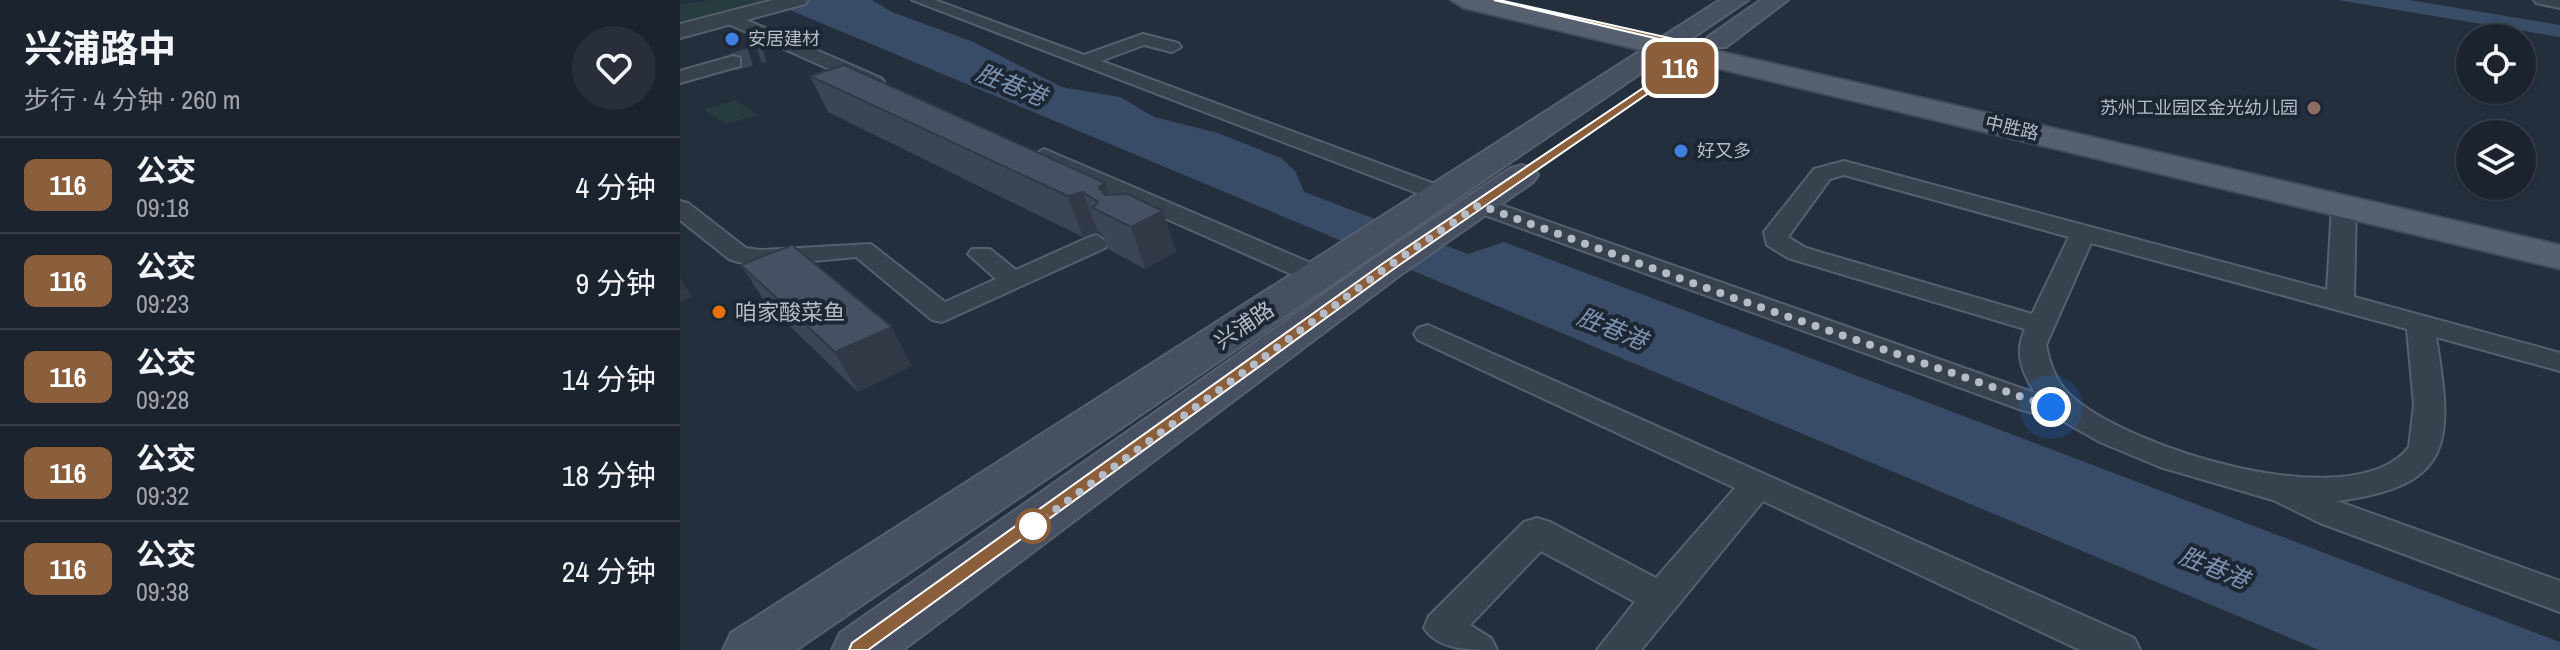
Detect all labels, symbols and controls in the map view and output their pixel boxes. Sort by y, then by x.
text: 兴浦路中 [24,23,176,74]
map controls [2456,24,2536,200]
button: locate [2456,24,2536,104]
button: heart [572,26,656,110]
place label: 安居建材 [748,26,820,51]
marker: 安居建材 [723,30,741,48]
line badge: 116 [1634,42,1726,94]
text: 116 [1661,49,1699,87]
water label: 胜巷港 [972,56,1054,114]
text: 步行 · 4 分钟 · 260 m [24,82,241,117]
place label: 苏州工业园区金光幼儿园 [2100,95,2298,120]
marker: 苏州工业园区金光幼儿园 [2305,99,2323,117]
street label: 中胜路 [1983,109,2041,146]
button: layers [2456,120,2536,200]
place label: 好又多 [1697,138,1751,163]
marker: 好又多 [1672,142,1690,160]
text: 公交 [136,150,196,190]
text: 116 [49,166,87,204]
text: 4 分钟 [575,167,656,207]
text: 09:18 [136,190,189,225]
text: 公交 [136,246,196,286]
text: 116 [49,262,87,300]
text: 9 分钟 [575,263,656,303]
text: 09:23 [136,286,189,321]
street label: 兴浦路 [1208,294,1280,356]
place label: 咱家酸菜鱼 [735,297,845,327]
water label: 胜巷港 [1573,300,1655,358]
marker: 咱家酸菜鱼 [710,303,728,321]
text: 公交 [136,342,196,382]
text: 116 [49,358,87,396]
text: 14 分钟 [562,359,656,399]
text: 09:28 [136,382,189,417]
your location [2031,387,2071,427]
text: 公交 [136,438,196,478]
text: 116 [49,454,87,492]
text: 18 分钟 [562,455,656,495]
text: 09:32 [136,478,189,513]
unlabelled marker [1016,509,1050,543]
text: 公交 [136,534,196,574]
water label: 胜巷港 [2175,539,2257,597]
text: 116 [49,550,87,588]
text: 24 分钟 [562,551,656,591]
text: 09:38 [136,574,189,609]

